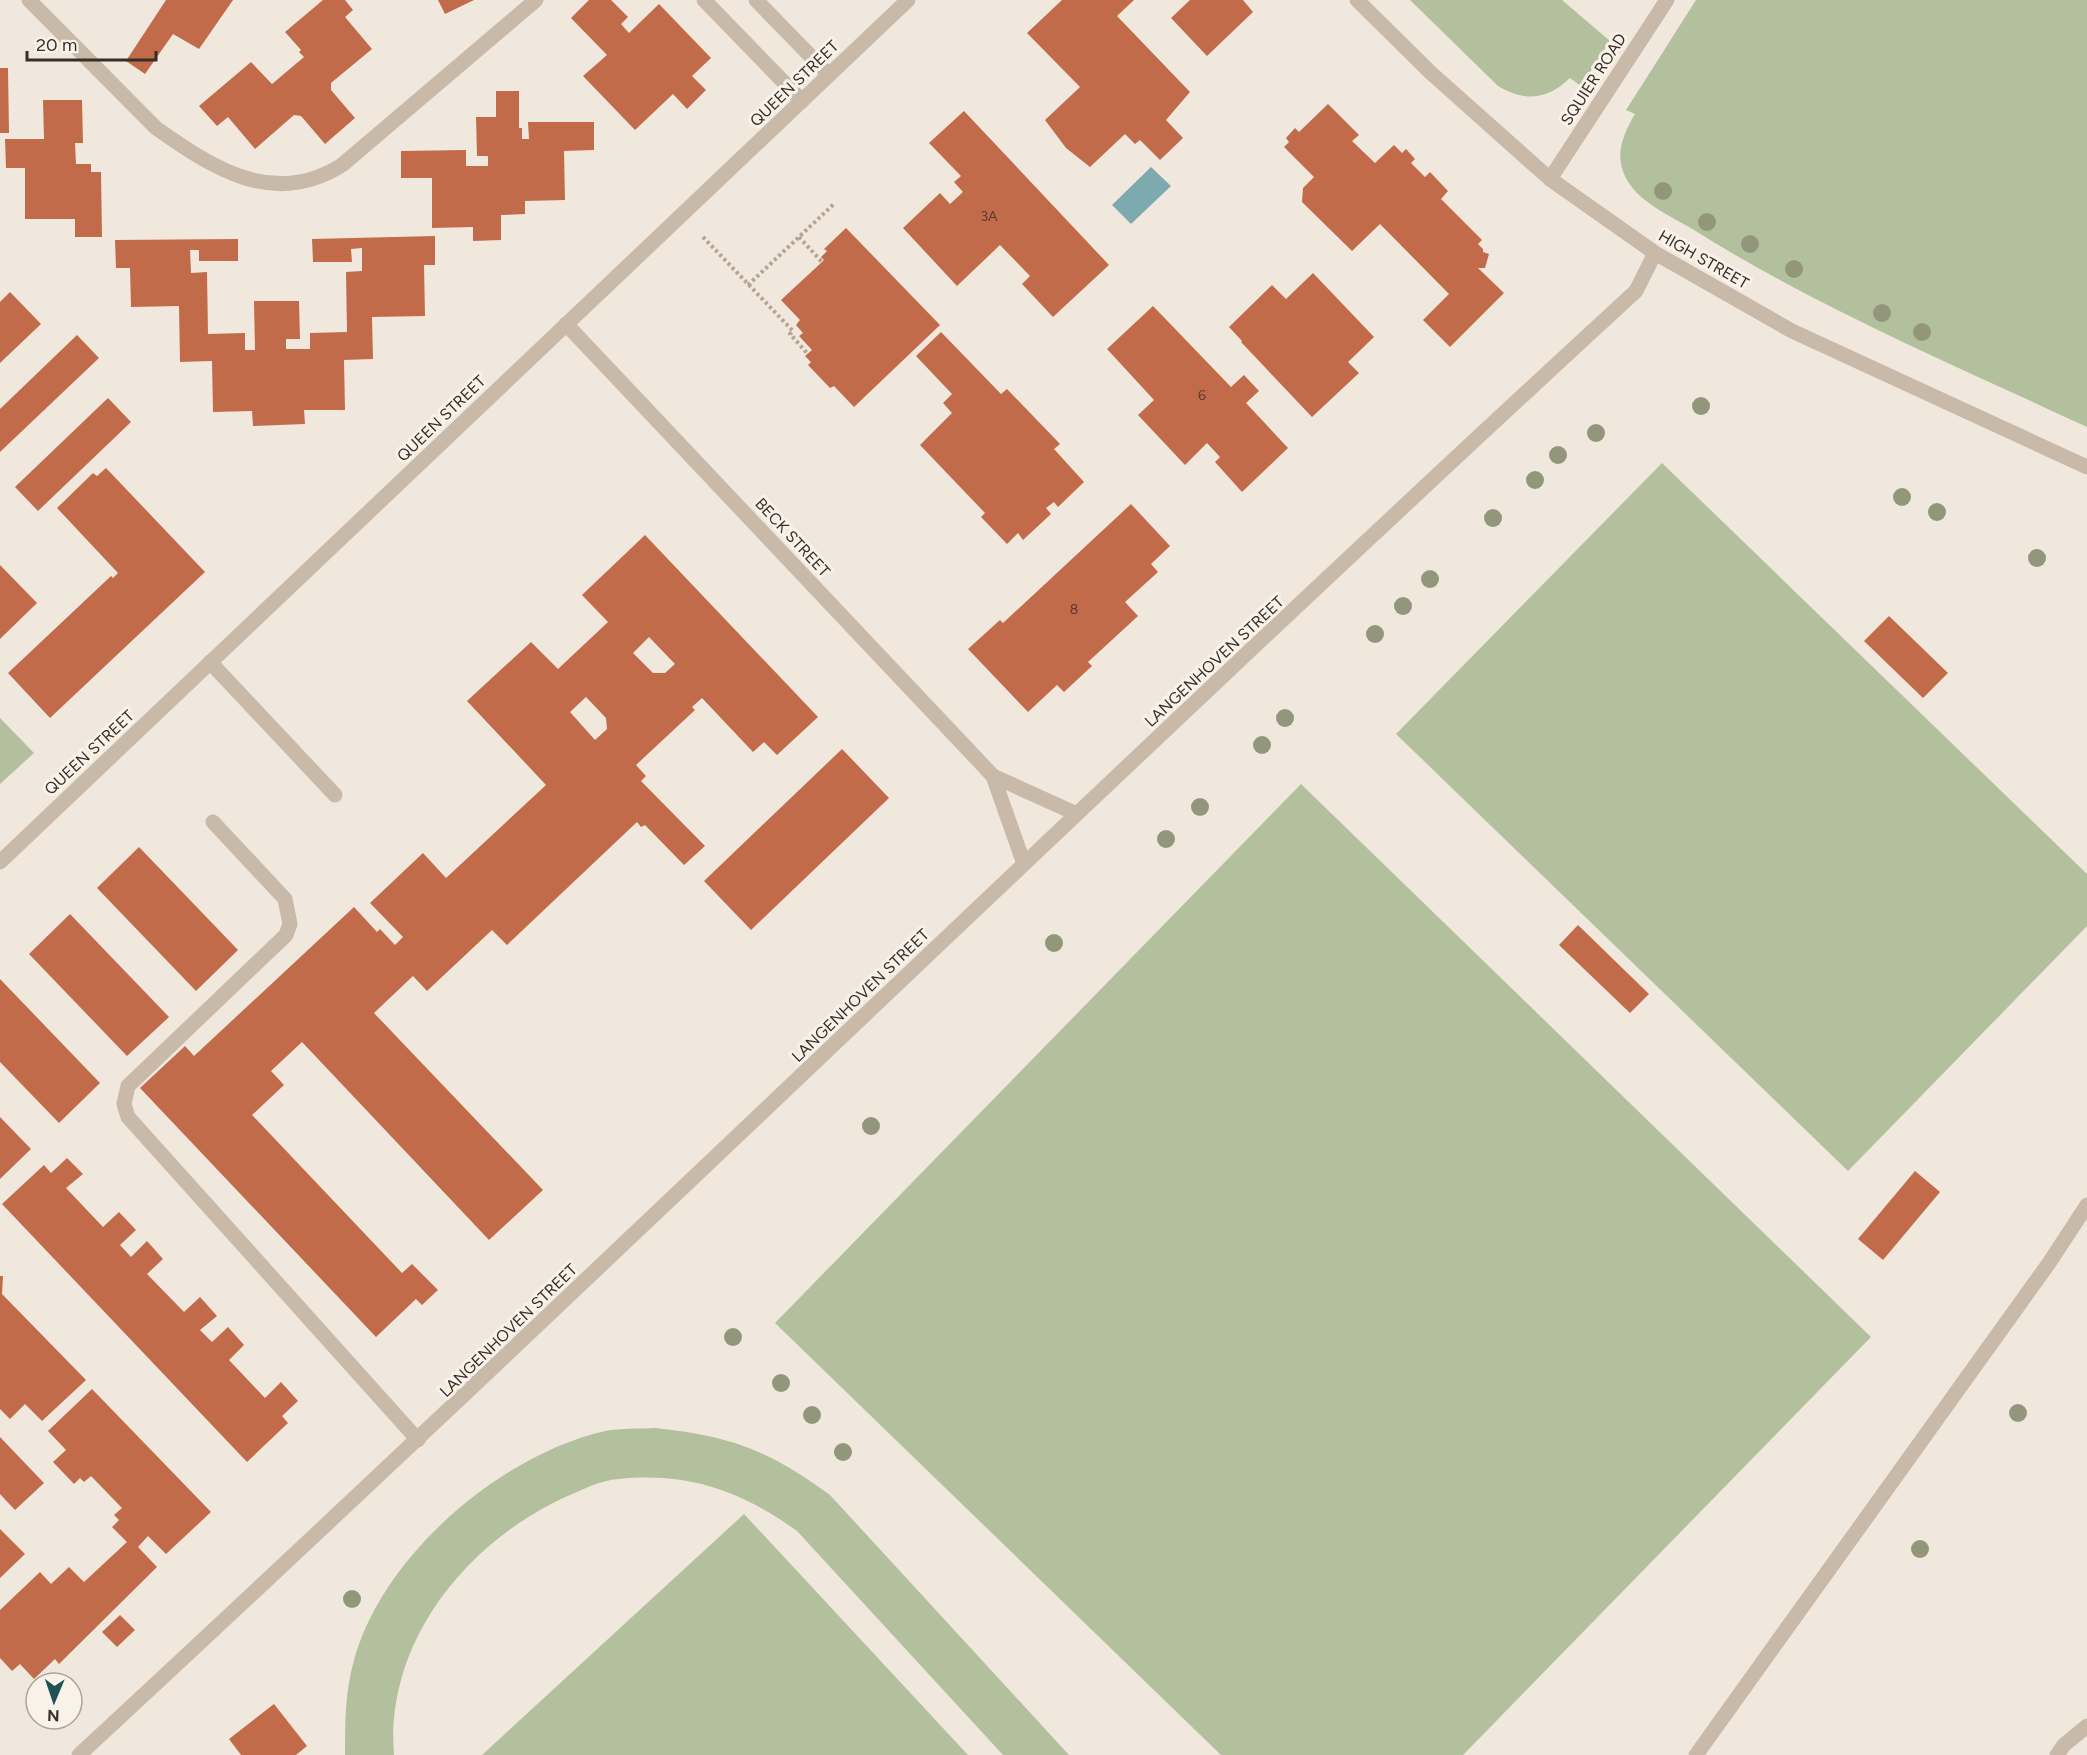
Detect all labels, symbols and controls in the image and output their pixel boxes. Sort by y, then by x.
scale bar [27,24,156,62]
street label: SQUIER ROAD [1557,30,1630,129]
text: 20 m [36,34,77,56]
street label: QUEEN STREET [746,36,843,130]
house number: 3A [980,208,998,225]
street label: HIGH STREET [1655,226,1752,293]
street label: QUEEN STREET [393,371,490,465]
house number: 6 [1198,387,1206,404]
street label: BECK STREET [751,494,834,581]
street label: LANGENHOVEN STREET [1141,592,1288,731]
house number: 8 [1070,601,1078,618]
street label: QUEEN STREET [41,706,138,799]
street label: LANGENHOVEN STREET [788,925,933,1066]
street label: LANGENHOVEN STREET [436,1260,581,1401]
north arrow [24,1671,84,1731]
text: N [47,1706,60,1725]

